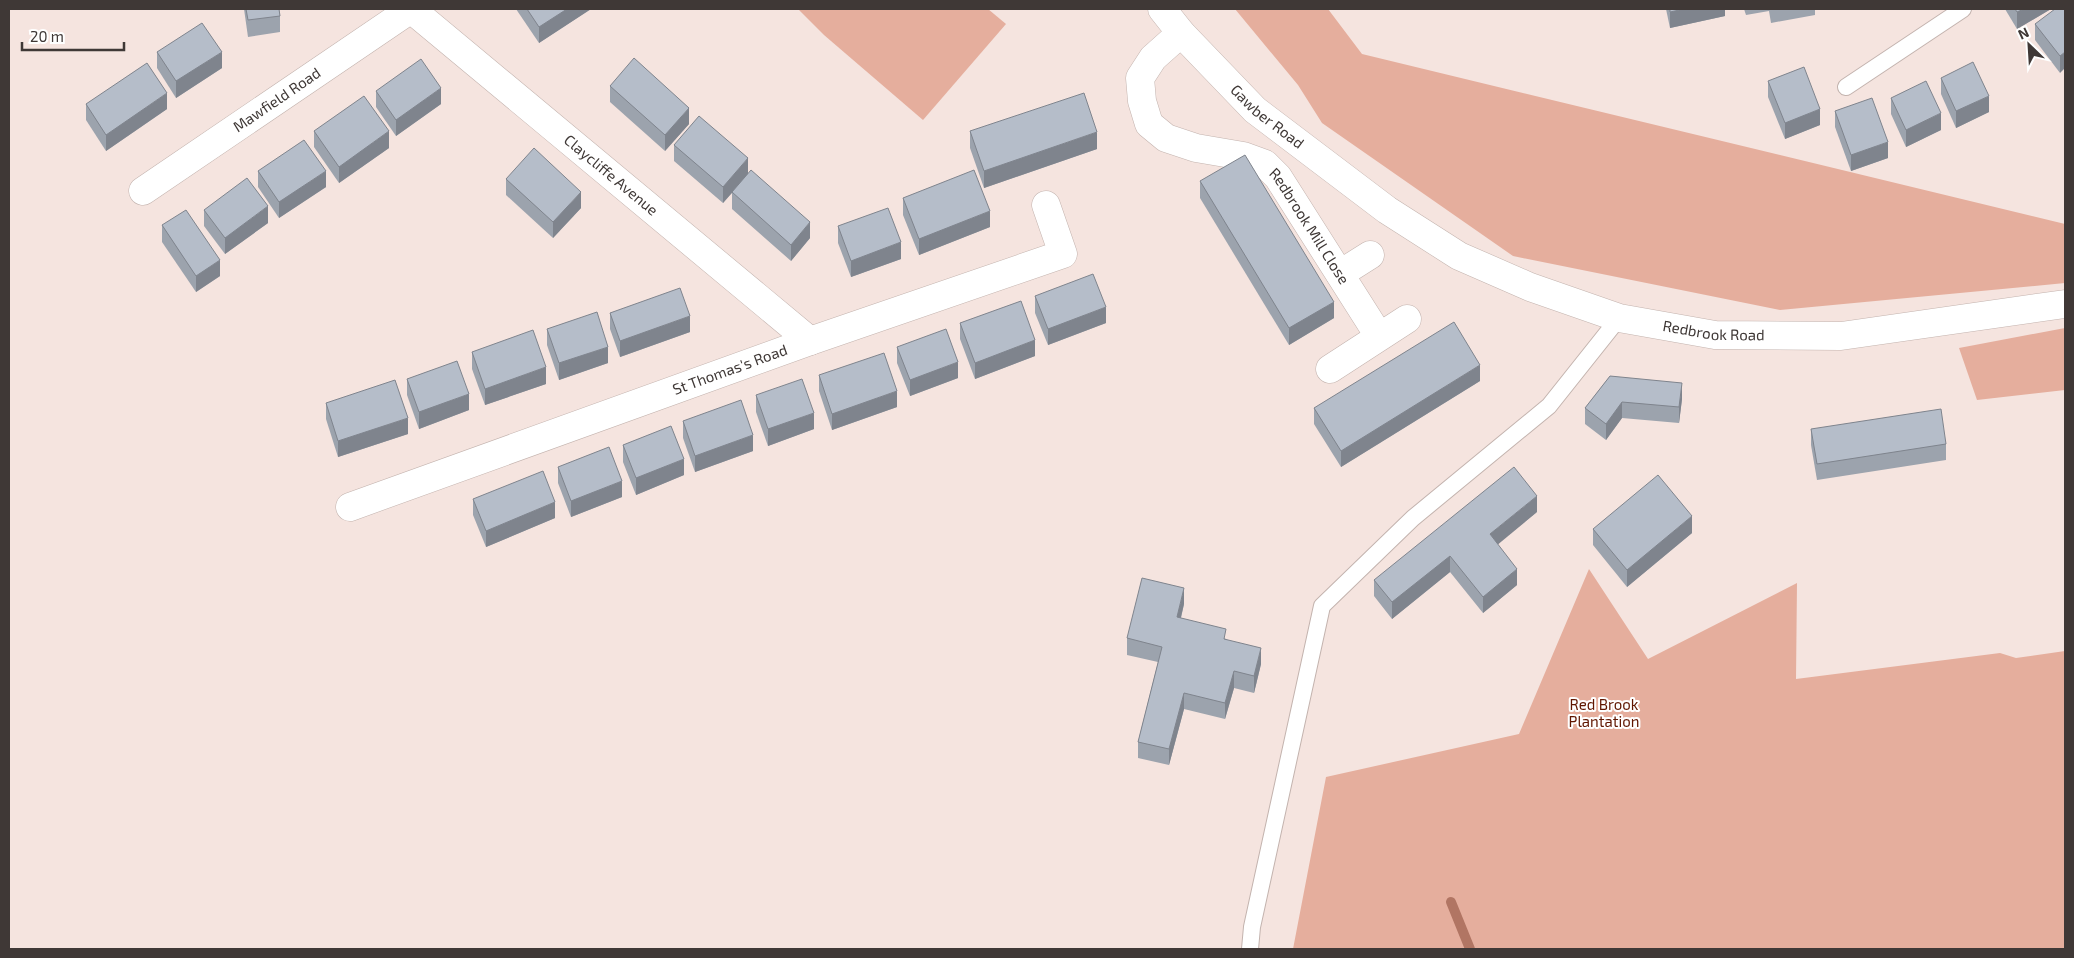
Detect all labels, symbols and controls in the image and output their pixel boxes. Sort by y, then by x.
scale bar [22,20,125,52]
north arrow [2004,20,2054,70]
text: N [2015,23,2031,43]
text: 20 m [30,27,64,45]
street label: Mawfield Road [229,63,324,135]
street label: Gawber Road [1227,80,1308,152]
street label: Claycliffe Avenue [561,130,662,219]
street label: Redbrook Mill Close [1266,164,1354,287]
street label: Redbrook Road [1661,316,1765,343]
street label: St Thomas's Road [670,340,790,398]
park label: Red Brook Plantation [1569,695,1639,730]

